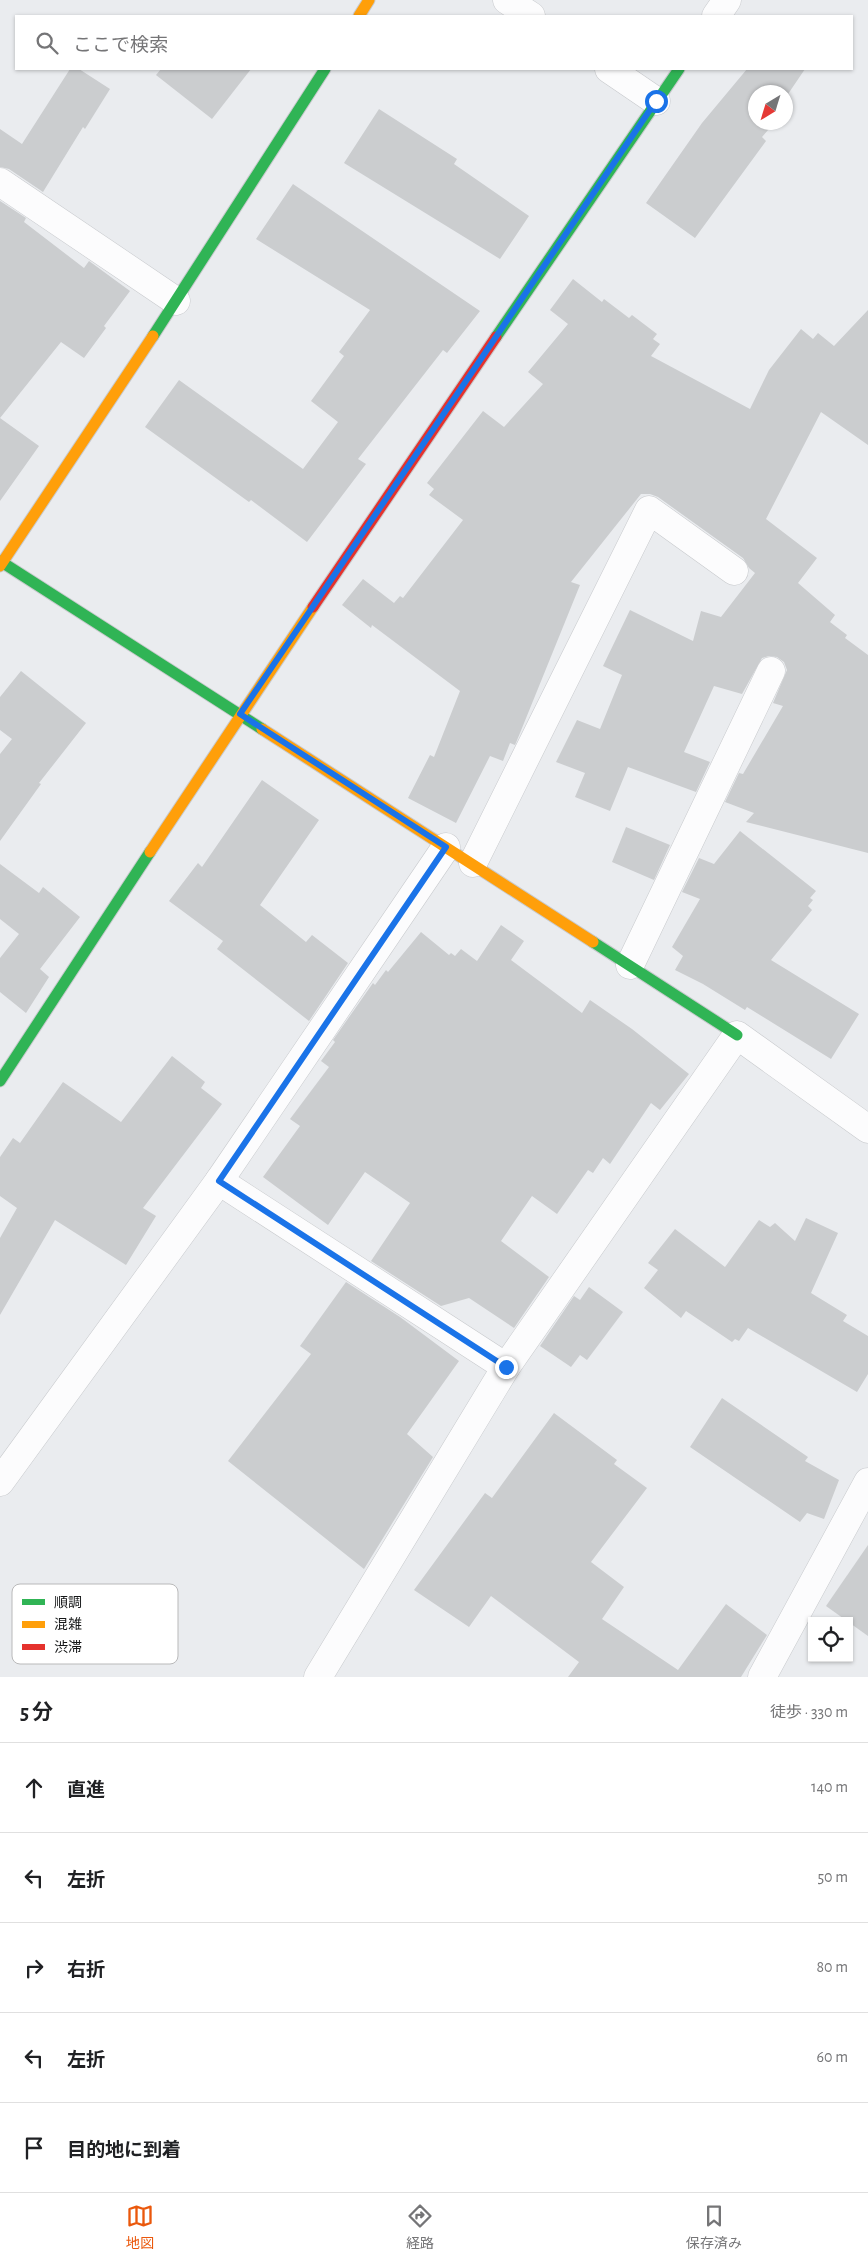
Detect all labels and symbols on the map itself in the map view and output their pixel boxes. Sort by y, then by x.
north arrow [748,85,793,130]
route start [645,90,668,113]
route end [495,1356,518,1379]
legend [12,1584,178,1664]
text: 順調 [54,1596,82,1610]
text: 混雑 [54,1616,82,1632]
text: 渋滞 [54,1640,82,1655]

